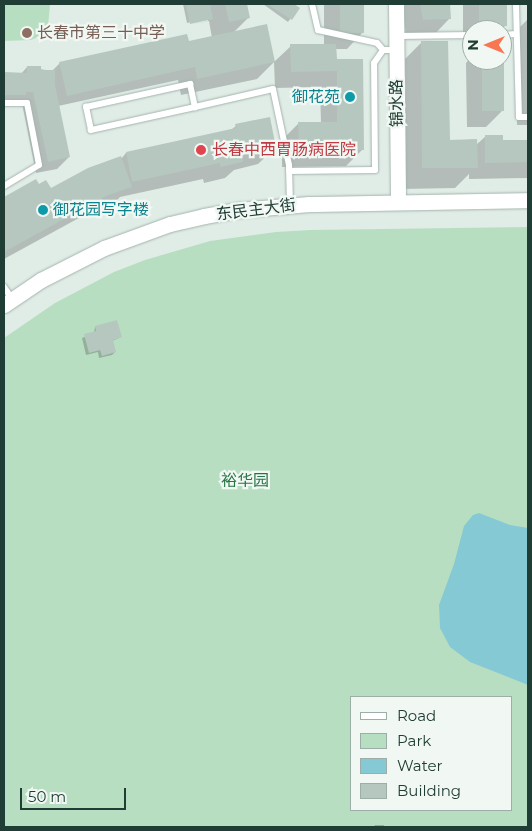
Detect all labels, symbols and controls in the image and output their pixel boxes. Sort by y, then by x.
north arrow [462,20,512,70]
place label: 长春市第三十中学 [37,23,165,43]
marker: 长春市第三十中学 [21,27,33,39]
text: N [464,39,482,51]
street label: 锦水路 [387,79,407,127]
place label: 御花苑 [292,87,340,107]
marker: 御花苑 [344,91,356,103]
place label: 长春中西胃肠病医院 [212,140,356,160]
marker: 长春中西胃肠病医院 [194,143,208,157]
street label: 东民主大街 [215,196,297,224]
place label: 御花园写字楼 [53,200,149,220]
marker: 御花园写字楼 [37,204,49,216]
park label: 裕华园 [221,471,269,491]
legend [350,696,512,811]
text: Road [397,706,436,725]
text: Park [397,731,431,750]
text: Water [397,756,443,775]
scale bar [22,778,129,810]
text: Building [397,781,461,800]
text: 50 m [28,787,66,806]

